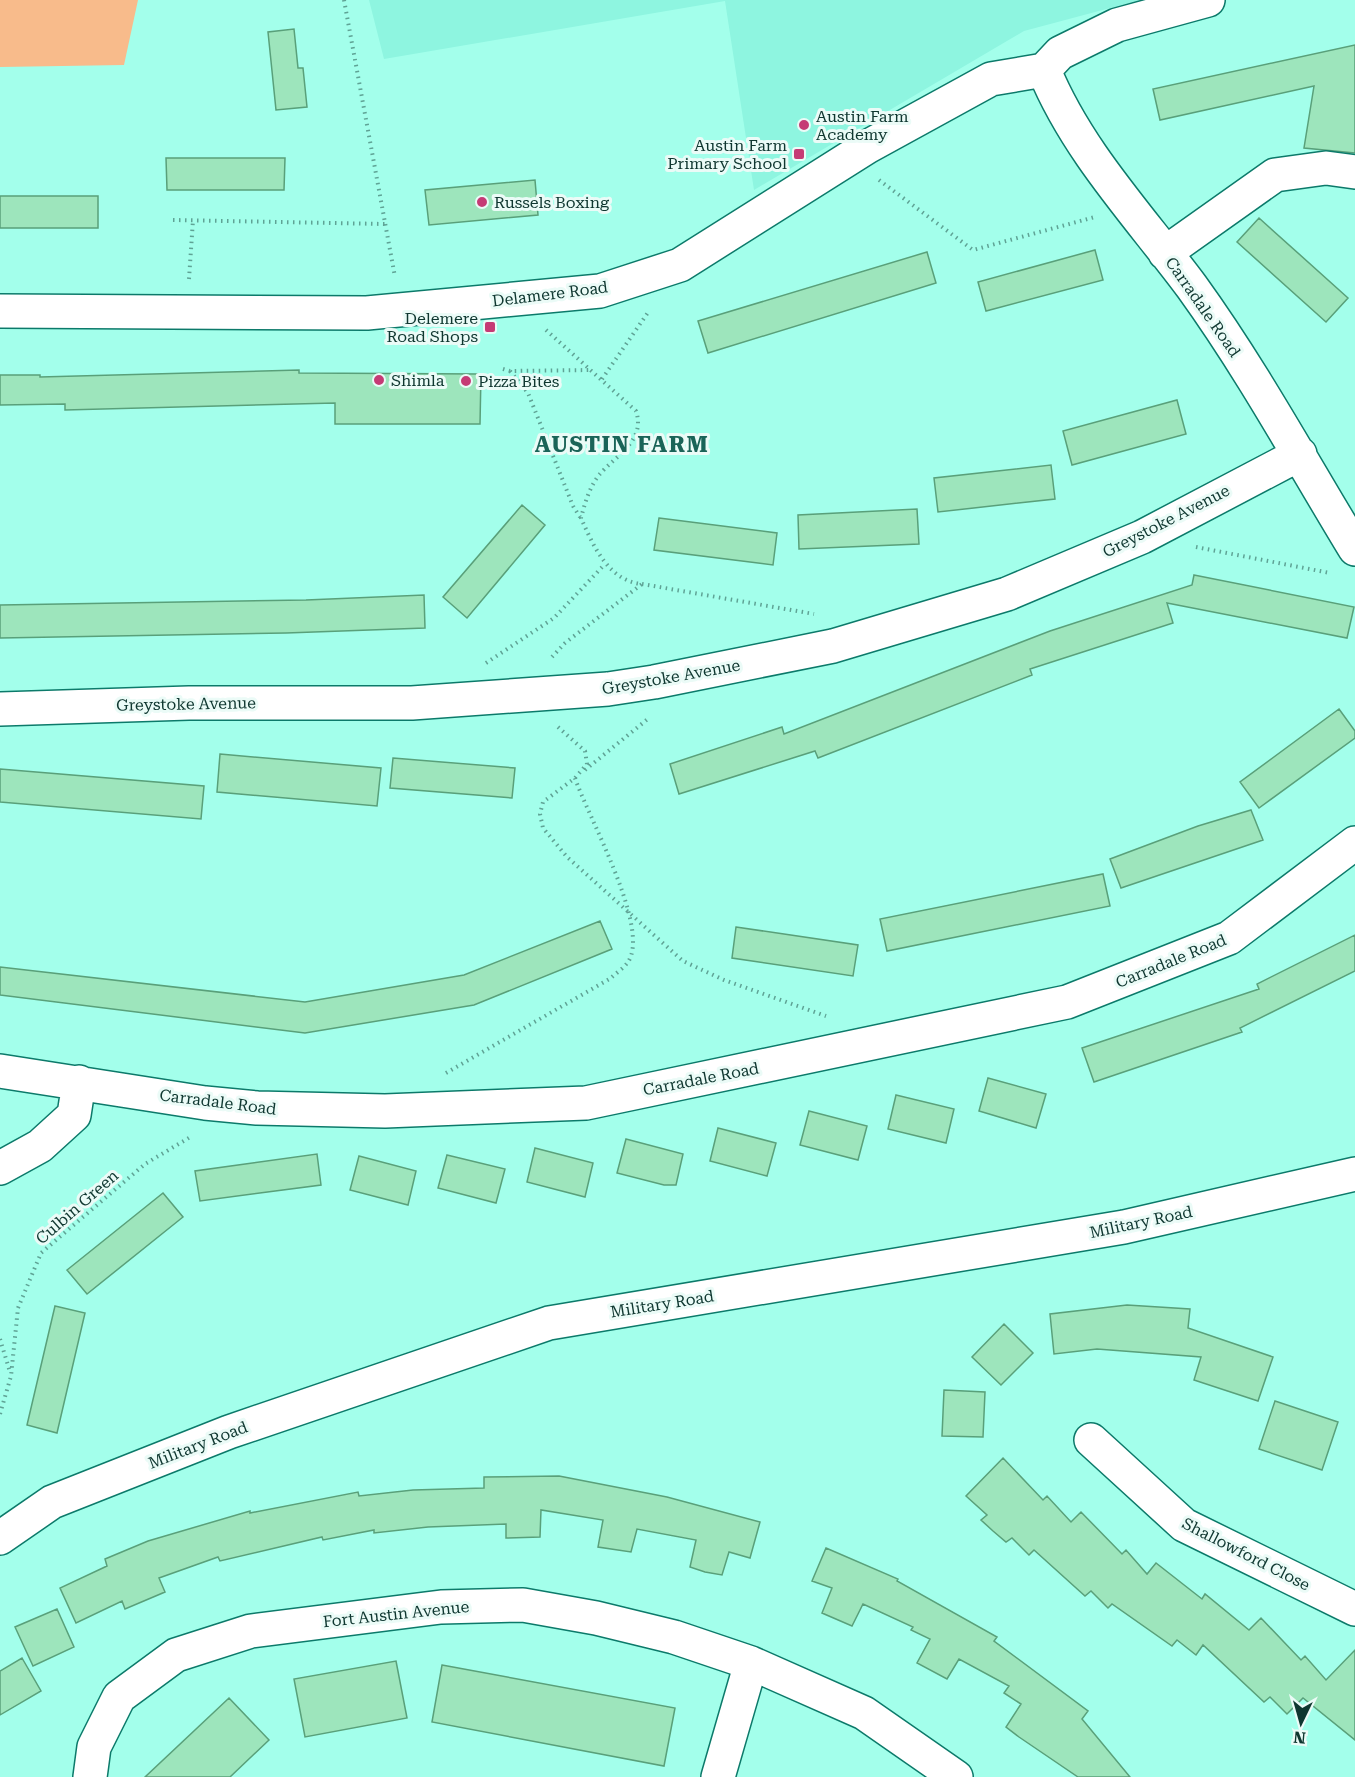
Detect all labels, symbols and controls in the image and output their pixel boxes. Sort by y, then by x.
place label: Austin Farm Academy [816,107,909,144]
marker: Austin Farm Academy [797,118,811,132]
place label: Austin Farm Primary School [667,136,787,173]
marker: Austin Farm Primary School [792,147,806,161]
place label: Russels Boxing [494,193,610,212]
marker: Russels Boxing [475,195,489,209]
street label: Carradale Road [1161,253,1245,361]
street label: Delamere Road [491,277,609,311]
place label: Delemere Road Shops [386,309,478,346]
marker: Delemere Road Shops [483,320,497,334]
place label: Shimla [391,371,445,390]
place label: Pizza Bites [478,372,560,391]
marker: Shimla [372,373,386,387]
marker: Pizza Bites [459,374,473,388]
district label: AUSTIN FARM [535,432,709,457]
street label: Greystoke Avenue [1099,481,1233,561]
street label: Greystoke Avenue [600,655,742,699]
street label: Greystoke Avenue [116,693,256,715]
street label: Carradale Road [1113,930,1229,992]
street label: Carradale Road [641,1058,761,1100]
street label: Carradale Road [158,1085,278,1119]
street label: Culbin Green [32,1166,122,1248]
street label: Military Road [1088,1202,1194,1242]
street label: Military Road [609,1286,715,1322]
street label: Military Road [146,1417,250,1473]
street label: Shallowford Close [1179,1514,1313,1595]
street label: Fort Austin Avenue [322,1597,470,1631]
north arrow [1271,1693,1331,1753]
text: N [1293,1727,1307,1747]

